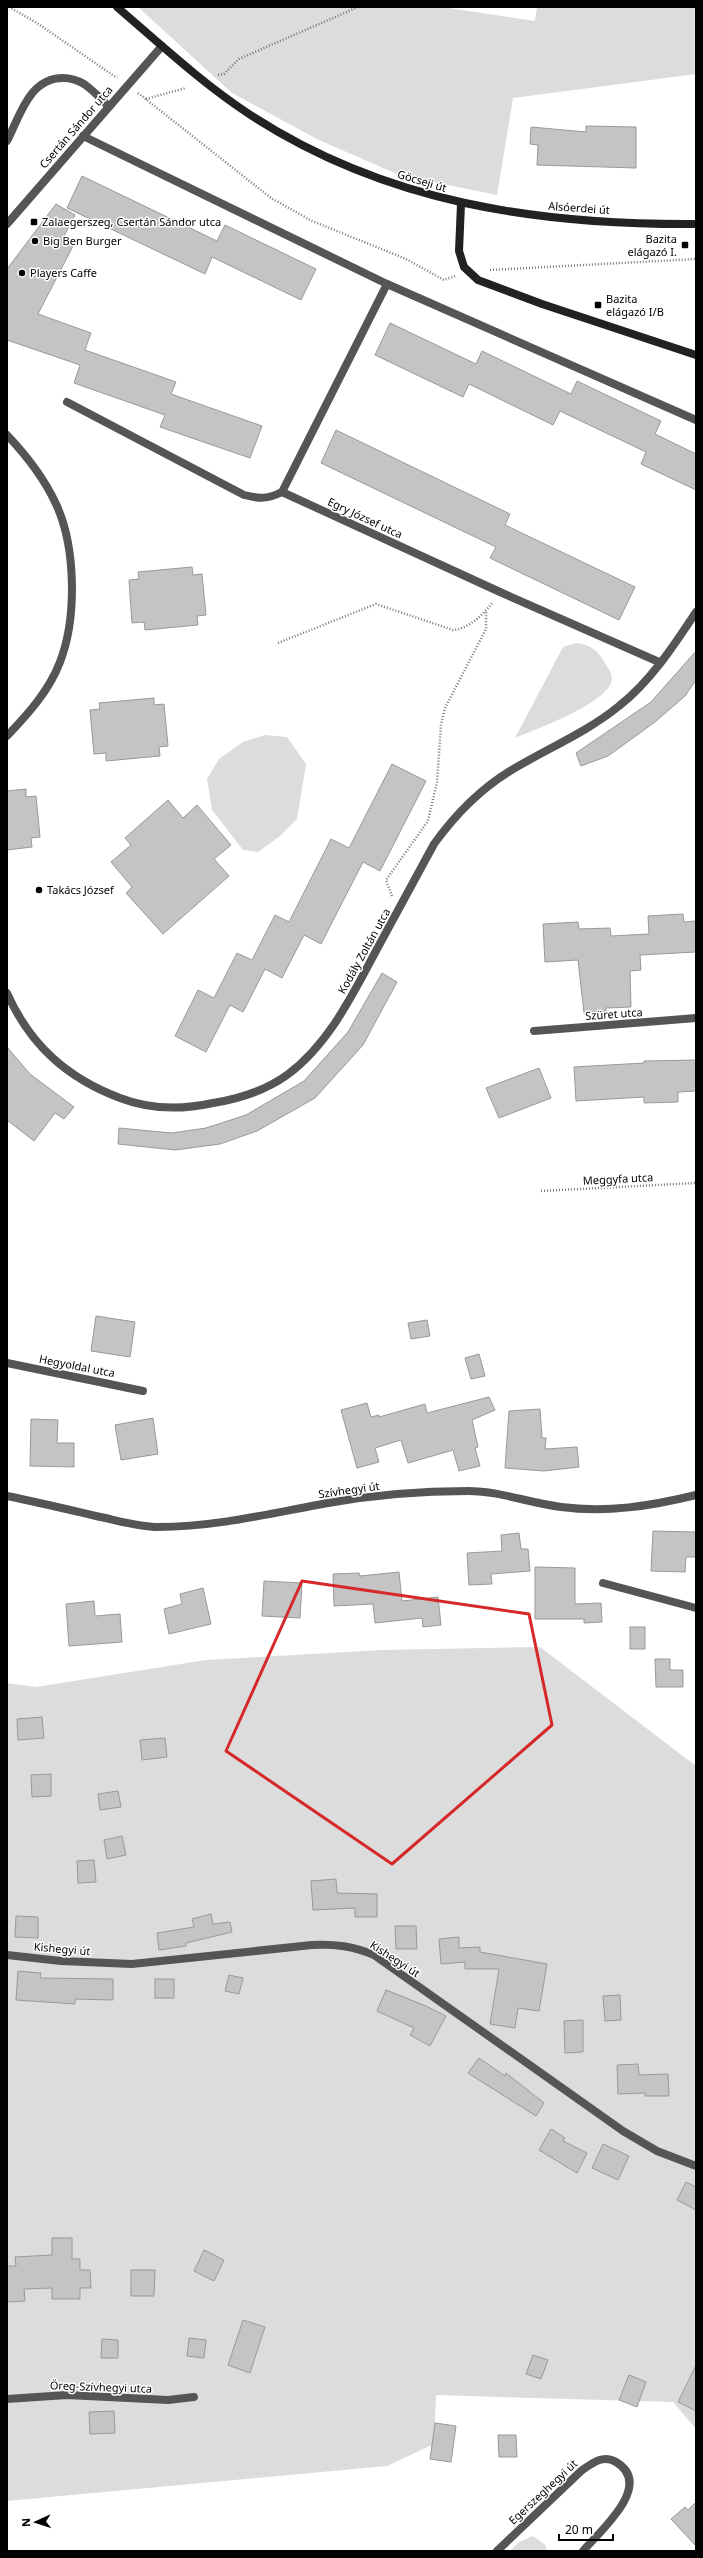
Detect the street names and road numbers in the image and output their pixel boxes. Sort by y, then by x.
street label: Csertán Sándor utca [36,82,116,171]
street label: Göcseji út [396,166,449,195]
street label: Alsóerdei út [548,198,610,217]
street label: Egry József utca [325,494,405,541]
street label: Kodály Zoltán utca [334,905,393,996]
street label: Szüret utca [585,1004,643,1023]
street label: Meggyfa utca [582,1169,653,1188]
street label: Hegyoldal utca [38,1351,116,1380]
street label: Szívhegyi út [317,1478,380,1501]
street label: Kishegyi út [367,1937,423,1980]
street label: Kishegyi út [33,1939,91,1958]
street label: Öreg-Szívhegyi utca [50,2377,152,2396]
street label: Egerszeghegyi út [505,2456,580,2527]

